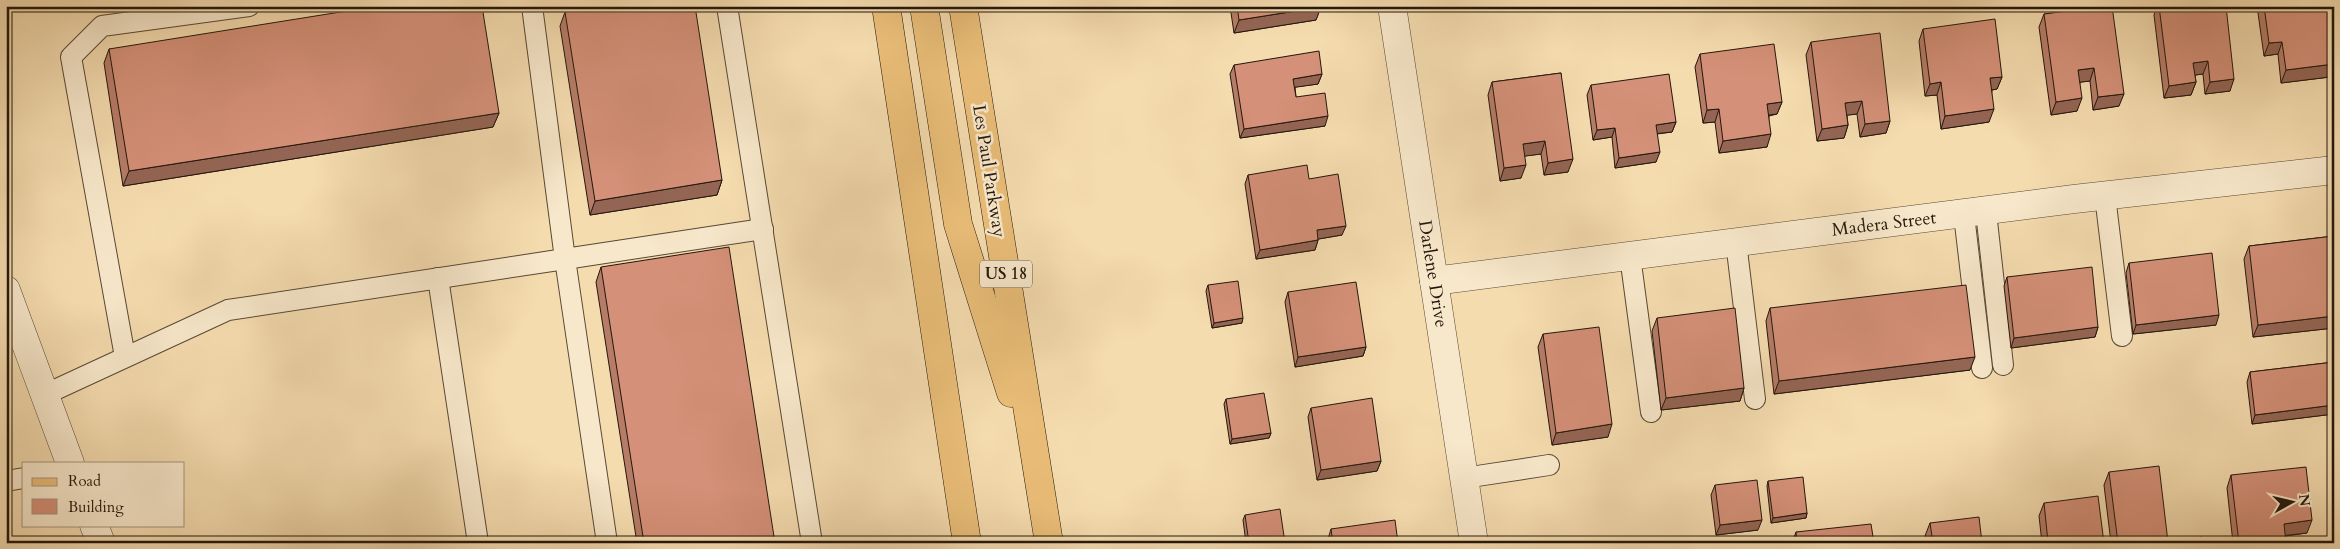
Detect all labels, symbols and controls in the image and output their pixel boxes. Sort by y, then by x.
street label: Les Paul Parkway [966,103,1012,240]
street label: Madera Street [1830,205,1938,243]
street label: Darlene Drive [1412,218,1454,330]
road number: US 18 [980,260,1032,288]
legend [22,462,185,526]
text: Road [68,471,101,491]
north arrow [2268,476,2318,526]
text: N [2294,493,2315,508]
text: Building [68,497,124,517]

